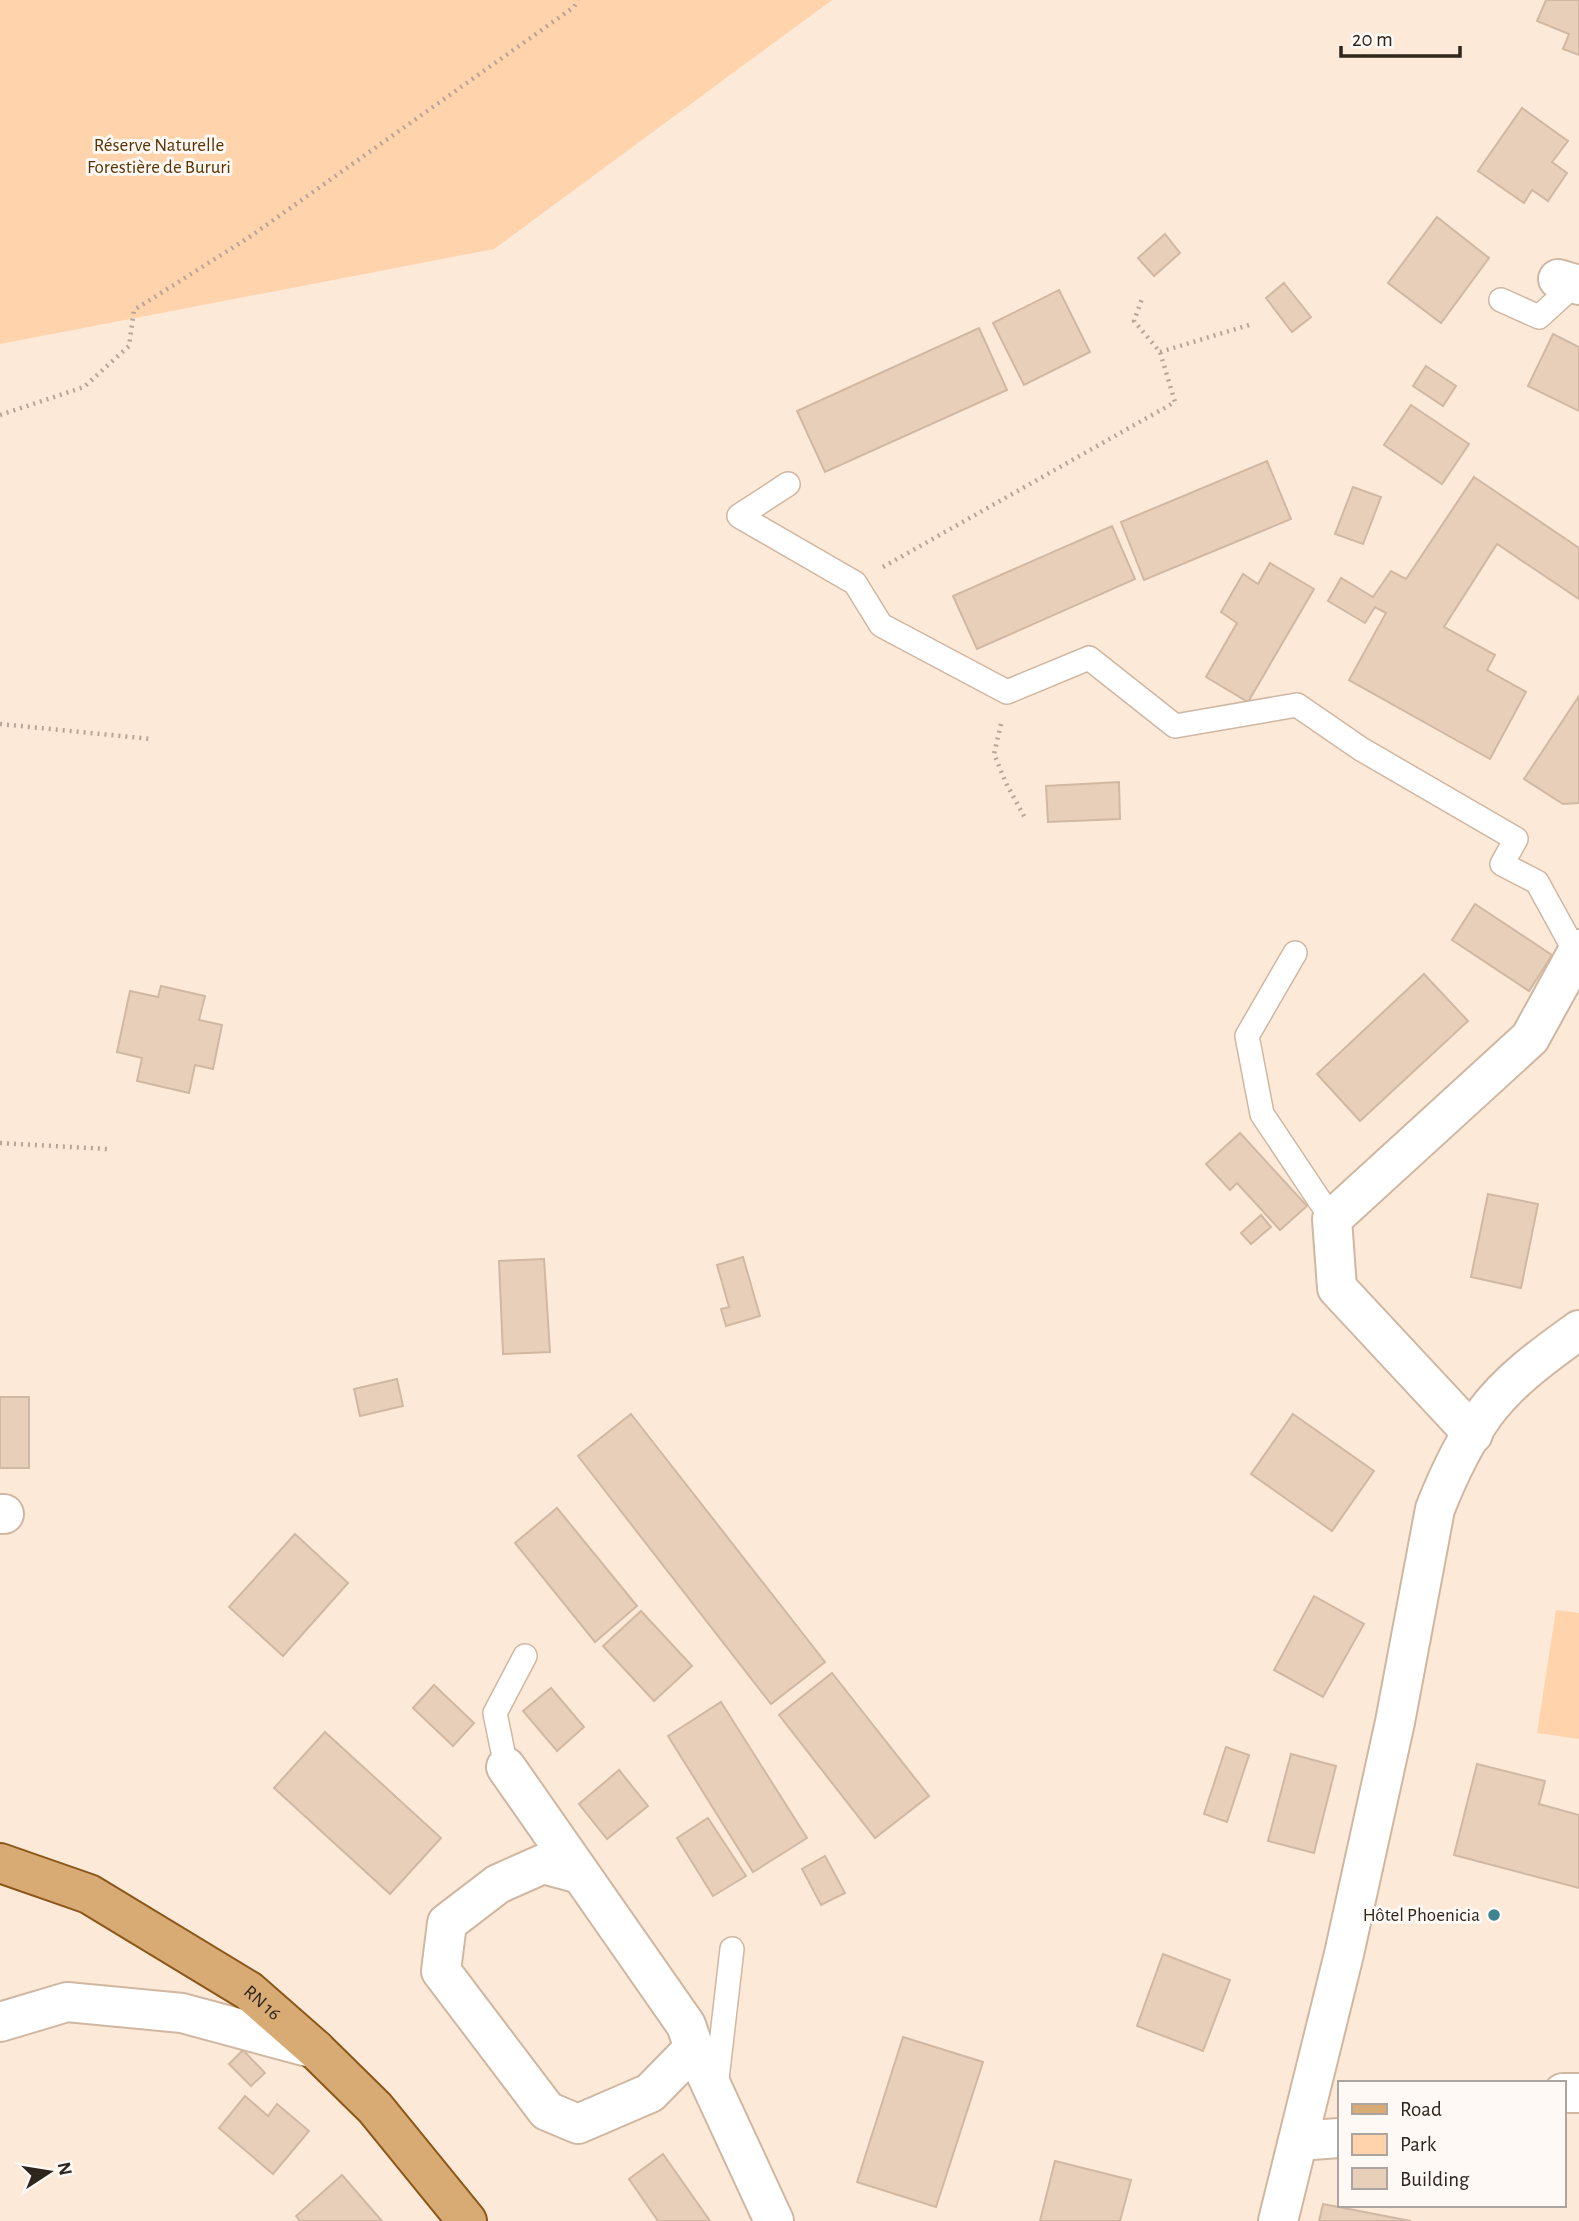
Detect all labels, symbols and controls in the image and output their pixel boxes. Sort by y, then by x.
scale bar [1341,14,1460,58]
text: 20 m [1352,29,1393,50]
park label: Réserve Naturelle Forestière de Bururi [87,136,231,177]
place label: Hôtel Phoenicia [1363,1906,1480,1925]
marker: Hôtel Phoenicia [1486,1907,1502,1923]
street label: RN 16 [240,1982,284,2024]
legend [1338,2081,1565,2207]
text: Road [1400,2099,1442,2120]
text: Park [1400,2134,1437,2155]
north arrow [14,2137,84,2207]
text: N [53,2160,75,2177]
text: Building [1400,2169,1470,2190]

